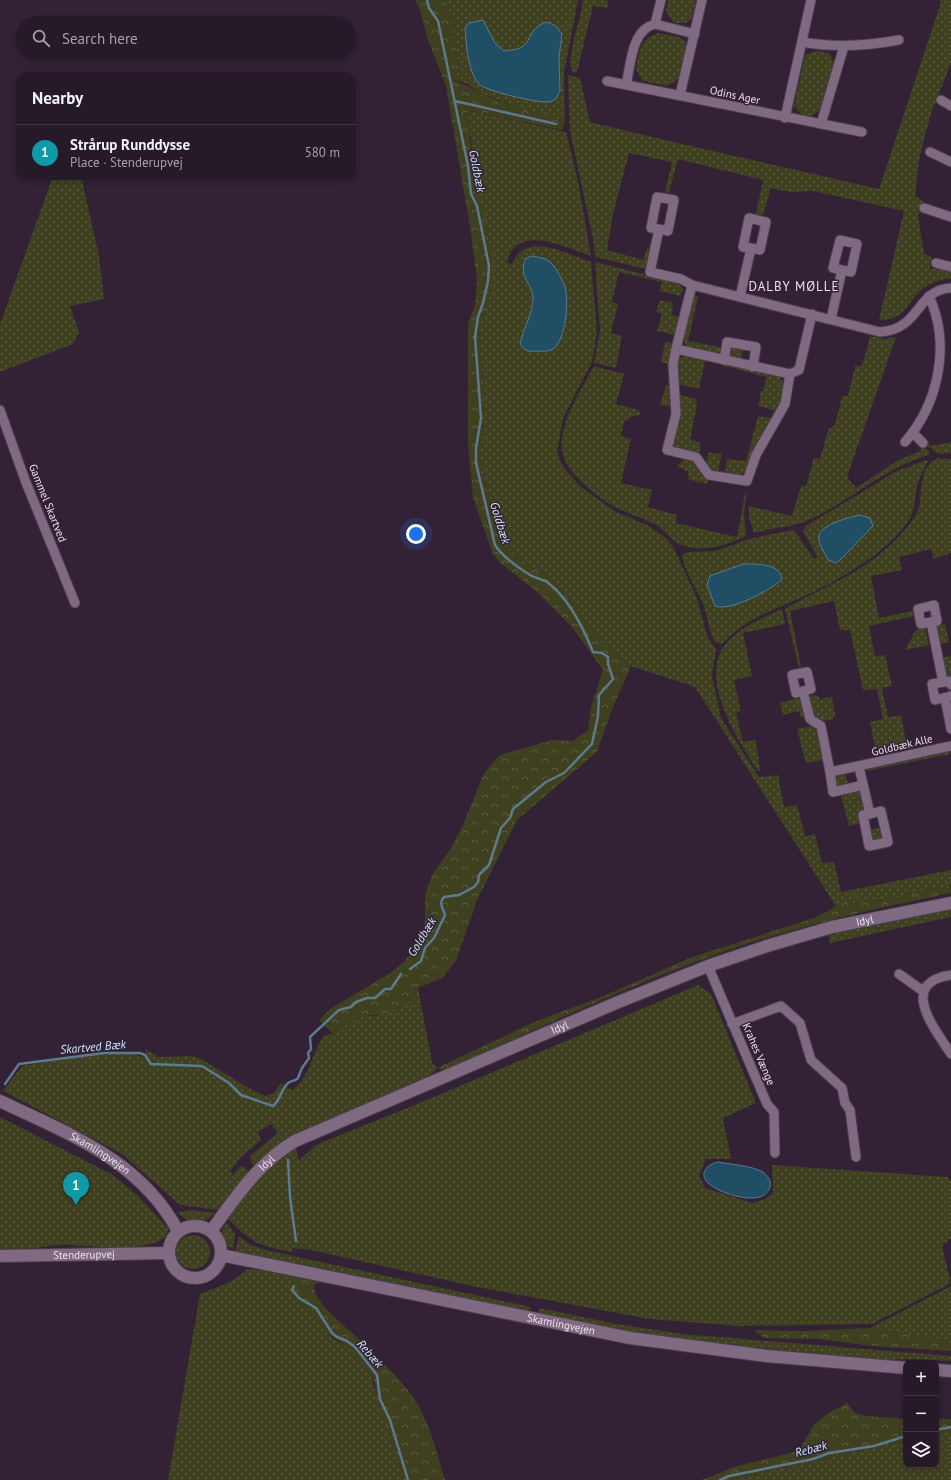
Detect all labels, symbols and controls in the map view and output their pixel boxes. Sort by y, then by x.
search box [16,16,356,60]
icon: search [30,27,52,49]
text: Search here [62,29,138,48]
street label: Odins Ager [709,83,762,107]
text: Nearby [32,87,83,109]
text: Strårup Runddysse [70,135,190,154]
text: 1 [41,144,49,161]
text: 580 m [305,144,340,161]
water label: Goldbæk [466,148,489,194]
text: Place · Stenderupvej [70,154,183,171]
district label: DALBY MØLLE [748,278,840,295]
street label: Gammel Skartved [26,462,70,544]
water label: Goldbæk [487,500,514,546]
your location [406,524,426,544]
street label: Goldbæk Alle [870,731,934,759]
street label: Idyl [855,912,875,929]
water label: Goldbæk [404,914,439,959]
street label: Idyl [549,1017,571,1037]
street label: Krahes Vænge [740,1021,779,1088]
water label: Skartved Bæk [60,1036,127,1057]
street label: Skamlingvejen [68,1129,133,1177]
street label: Idyl [255,1151,278,1174]
pin: 1 [63,1172,89,1205]
street label: Stenderupvej [53,1247,115,1262]
street label: Skamlingvejen [526,1310,596,1338]
water label: Rebæk [354,1336,387,1371]
map controls [903,1360,939,1468]
button: + [903,1360,939,1396]
button: − [903,1396,939,1432]
button: layers [903,1432,939,1468]
water label: Rebæk [793,1437,829,1460]

